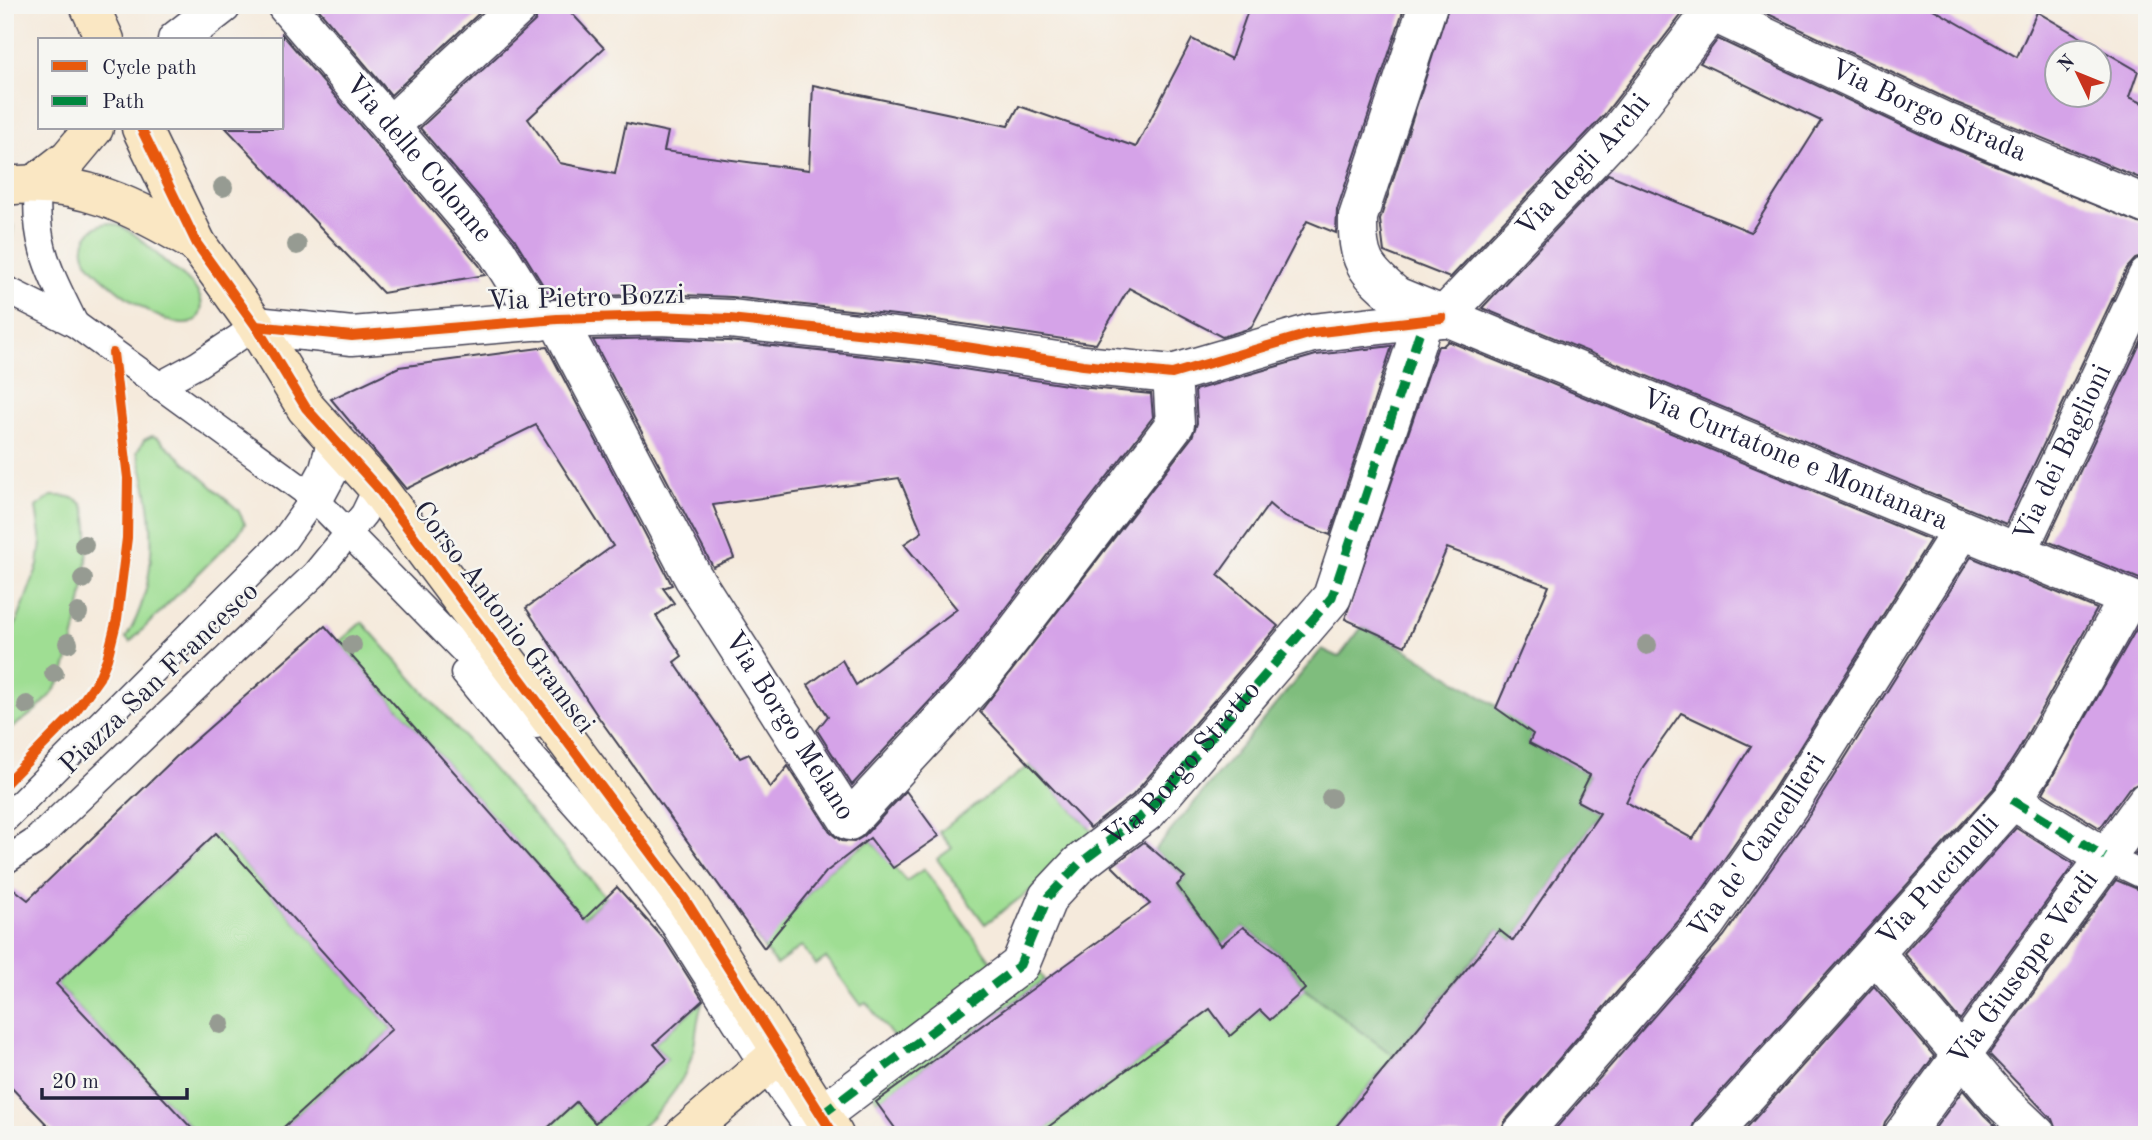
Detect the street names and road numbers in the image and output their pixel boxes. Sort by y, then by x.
street label: Via Borgo Strada [1825,56,2030,168]
street label: Via delle Colonne [339,70,497,248]
street label: Via degli Archi [1512,89,1656,243]
street label: Via Pietro Bozzi [487,282,685,316]
street label: Via dei Baglioni [2010,360,2118,547]
street label: Via Curtatone e Montanara [1637,385,1952,536]
street label: Corso Antonio Gramsci [407,497,599,739]
street label: Piazza San Francesco [55,577,265,781]
street label: Via Borgo Melano [718,627,859,826]
street label: Via Borgo Stretto [1099,676,1267,853]
street label: Via de' Cancellieri [1684,749,1832,945]
street label: Via Puccinelli [1873,810,2005,953]
street label: Via Giuseppe Verdi [1945,866,2104,1071]

